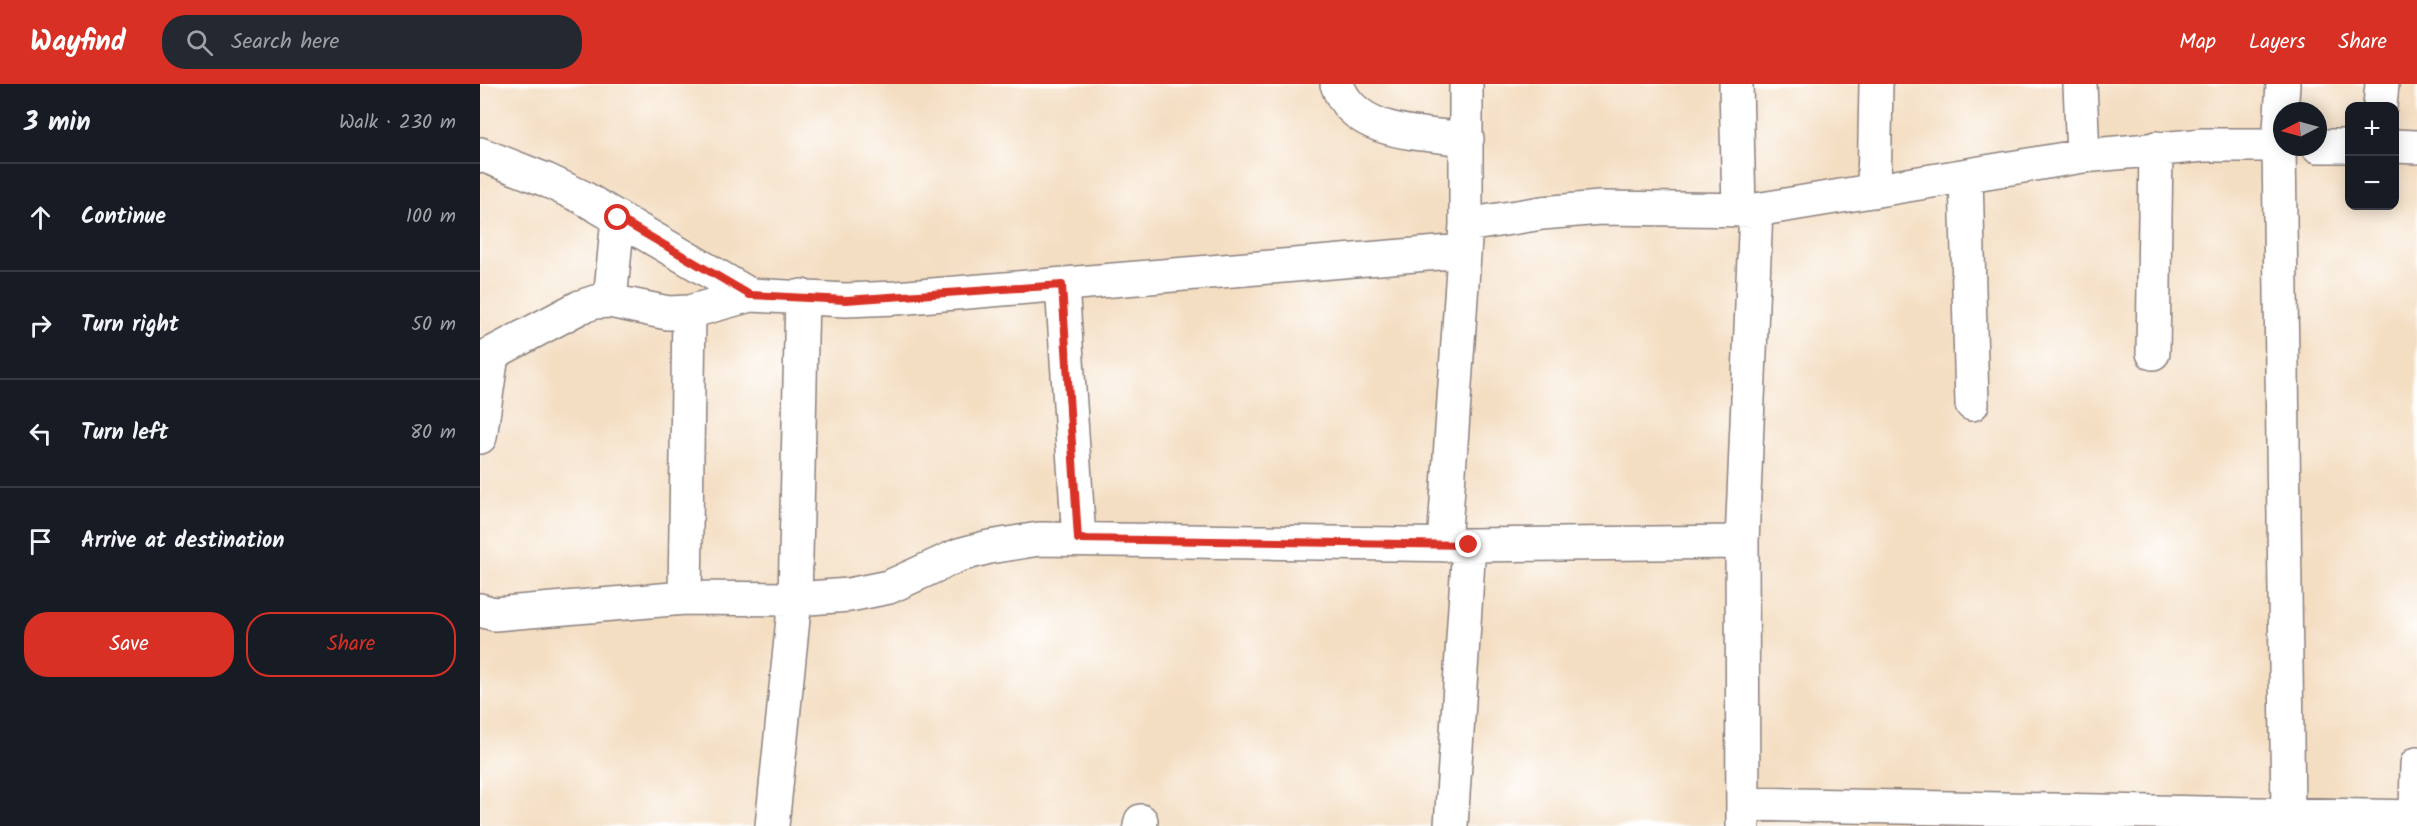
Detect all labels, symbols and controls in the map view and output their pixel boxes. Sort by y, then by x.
search box [162,15,582,69]
text: Wayfind [30,20,126,65]
text: Search here [231,25,339,60]
icon: search [183,26,216,59]
text: Map [2179,26,2216,59]
text: Layers [2249,26,2305,59]
text: Share [2338,26,2387,59]
text: 3 min [24,102,91,144]
north arrow [2273,102,2327,156]
map controls [2345,102,2399,210]
button: + [2345,102,2399,156]
text: Walk · 230 m [339,107,456,139]
button: − [2345,156,2399,210]
text: Continue [81,200,166,235]
icon: ahead [24,201,57,234]
text: 100 m [406,201,456,233]
route start [604,204,630,230]
text: Turn right [81,308,179,343]
icon: right [24,309,57,342]
text: 50 m [411,309,456,341]
text: Turn left [81,416,168,451]
icon: left [24,417,57,450]
text: 80 m [410,417,456,449]
text: Arrive at destination [81,524,284,559]
icon: arrive [24,525,57,558]
route end [1455,531,1481,557]
button: Save [24,612,234,677]
button: Share [246,612,456,677]

